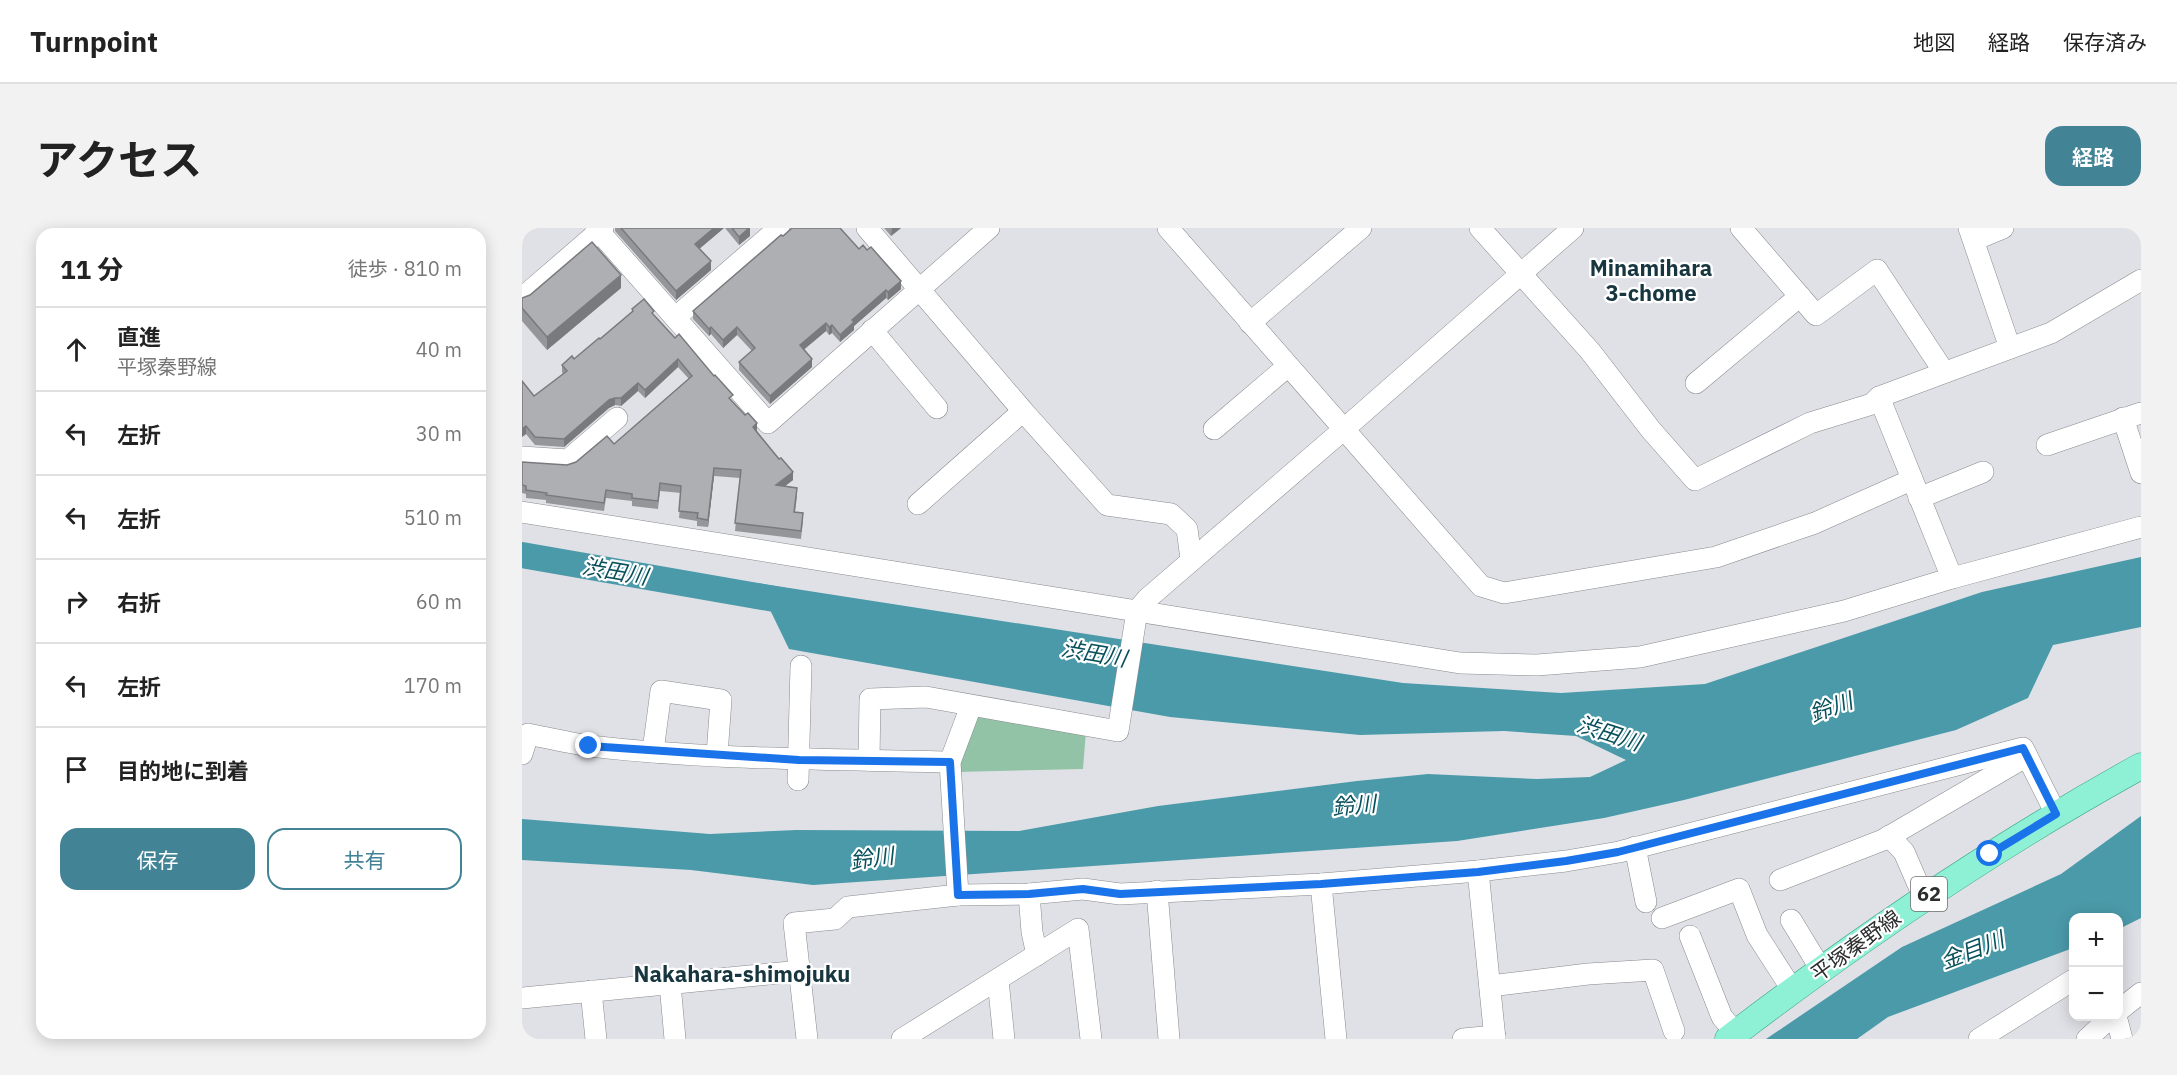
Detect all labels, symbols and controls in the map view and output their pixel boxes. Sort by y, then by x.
text: Turnpoint [30,23,158,60]
text: 地図 [1913,28,1955,56]
text: 経路 [1988,28,2030,56]
text: 保存済み [2063,28,2147,56]
button: 経路 [2045,126,2141,186]
text: アクセス [36,132,202,187]
text: 11 分 [60,252,123,286]
district label: Minamihara 3-chome [1590,253,1712,307]
text: 徒歩 · 810 m [348,255,462,282]
text: 直進 [117,322,161,351]
icon: ahead [60,333,93,366]
text: 40 m [416,336,462,363]
text: 平塚秦野線 [117,353,217,380]
icon: left [60,417,93,450]
text: 左折 [117,420,161,449]
text: 30 m [416,420,462,447]
icon: left [60,501,93,534]
text: 左折 [117,504,161,533]
text: 510 m [404,504,462,531]
water label: 渋田川 [580,550,652,591]
icon: right [60,585,93,618]
text: 右折 [117,588,161,617]
text: 60 m [416,588,462,615]
water label: 渋田川 [1059,632,1131,673]
icon: left [60,669,93,702]
text: 左折 [117,672,161,701]
text: 170 m [404,672,462,699]
water label: 鈴川 [1805,685,1858,728]
water label: 渋田川 [1573,709,1647,757]
route end [575,732,601,758]
icon: arrive [60,753,93,786]
text: 目的地に到着 [117,756,249,785]
water label: 鈴川 [1331,788,1379,821]
button: 保存 [60,828,255,890]
button: 共有 [267,828,462,890]
water label: 鈴川 [848,840,898,875]
route start [1976,840,2002,866]
road number: 62 [1911,877,1947,911]
street label: 平塚秦野線 [1805,903,1906,987]
map controls [2069,913,2123,1021]
button: + [2069,913,2123,967]
water label: 金目川 [1936,923,2010,975]
district label: Nakahara-shimojuku [634,959,850,988]
button: − [2069,967,2123,1021]

